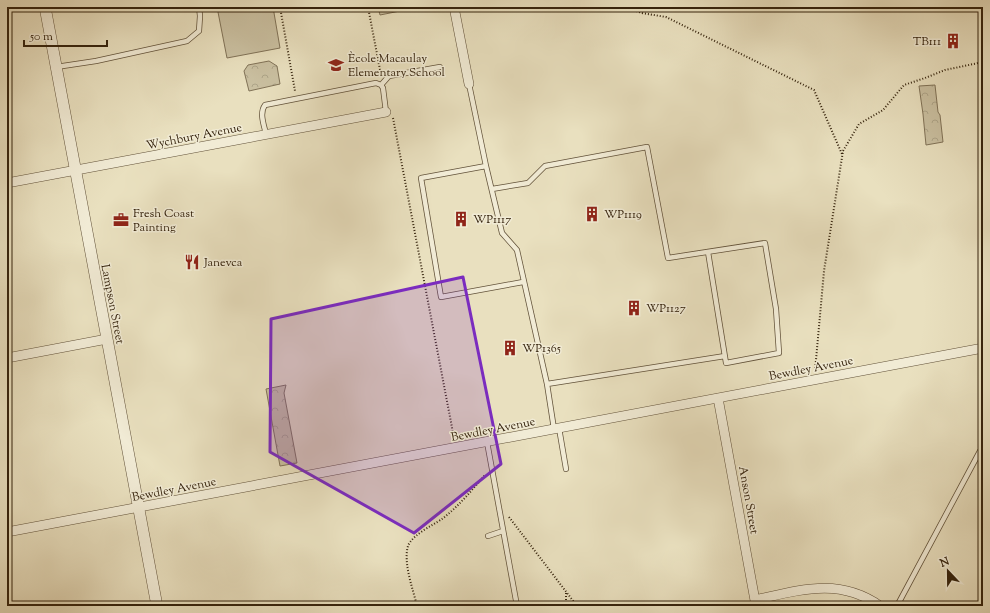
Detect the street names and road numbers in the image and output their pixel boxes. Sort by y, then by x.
street label: Wychbury Avenue [145,119,244,155]
street label: Lampson Street [95,263,129,346]
street label: Bewdley Avenue [767,352,855,386]
street label: Bewdley Avenue [449,413,537,447]
street label: Anson Street [733,465,763,536]
street label: Bewdley Avenue [130,473,218,507]

